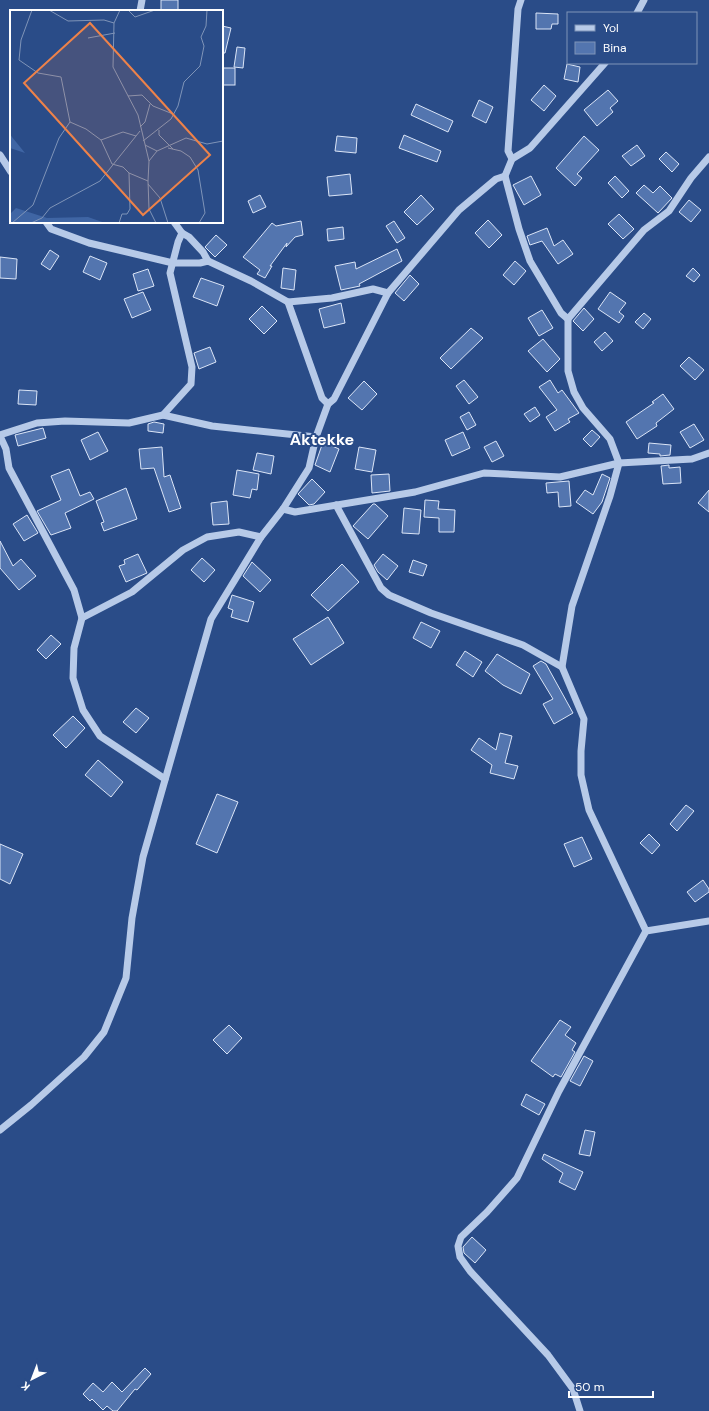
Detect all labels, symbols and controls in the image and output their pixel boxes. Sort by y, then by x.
inset map [10,10,223,223]
legend [567,12,697,64]
text: Yol [603,20,619,36]
text: Bina [603,40,627,56]
district label: Aktekke [290,429,354,450]
north arrow [12,1359,52,1399]
scale bar [569,1373,653,1399]
text: K [18,1379,33,1394]
text: 50 m [575,1379,604,1395]

